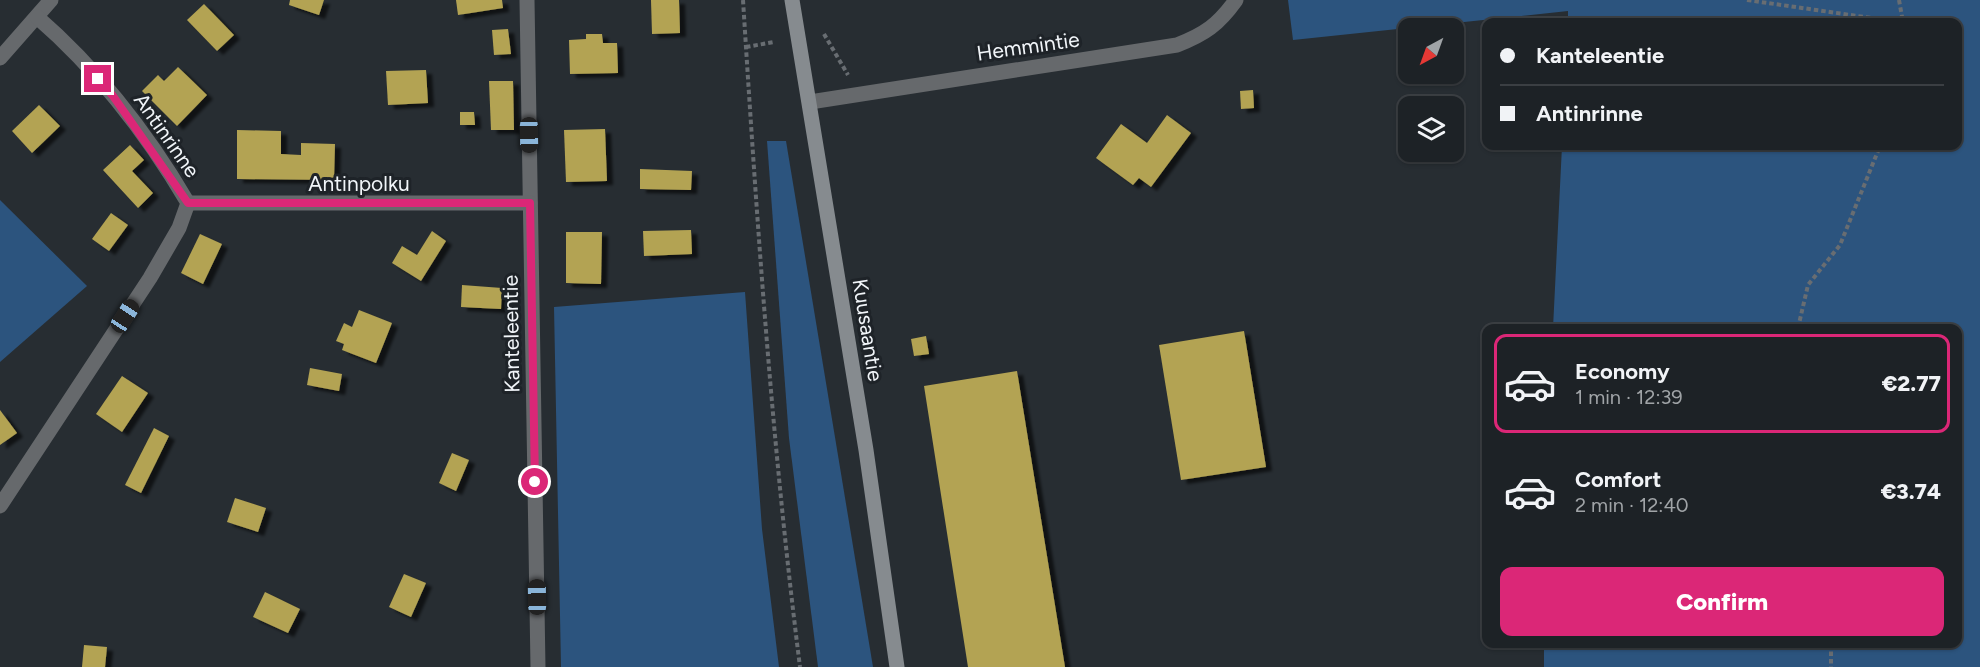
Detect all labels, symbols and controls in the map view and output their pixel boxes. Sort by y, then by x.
north arrow [1398,18,1464,84]
map controls [1398,18,1464,162]
street label: Hemmintie [975,26,1081,66]
text: Kanteleentie [1536,42,1664,69]
route end [84,65,111,92]
street label: Antinrinne [129,88,205,182]
button: layers [1398,96,1464,162]
text: Antinrinne [1536,100,1643,127]
car [520,117,538,153]
street label: Antinpolku [308,171,410,196]
street label: Kanteleentie [497,275,525,393]
street label: Kuusaantie [848,277,888,383]
car [108,296,142,336]
icon: car [1503,357,1557,411]
text: Economy [1575,358,1670,385]
text: €2.77 [1882,370,1941,397]
text: 1 min · 12:39 [1575,385,1683,409]
icon: car [1503,465,1557,519]
text: Comfort [1575,466,1661,493]
route start [521,468,548,495]
text: €3.74 [1881,478,1941,505]
text: 2 min · 12:40 [1575,493,1689,517]
button: Confirm [1500,567,1944,636]
car [528,579,546,615]

